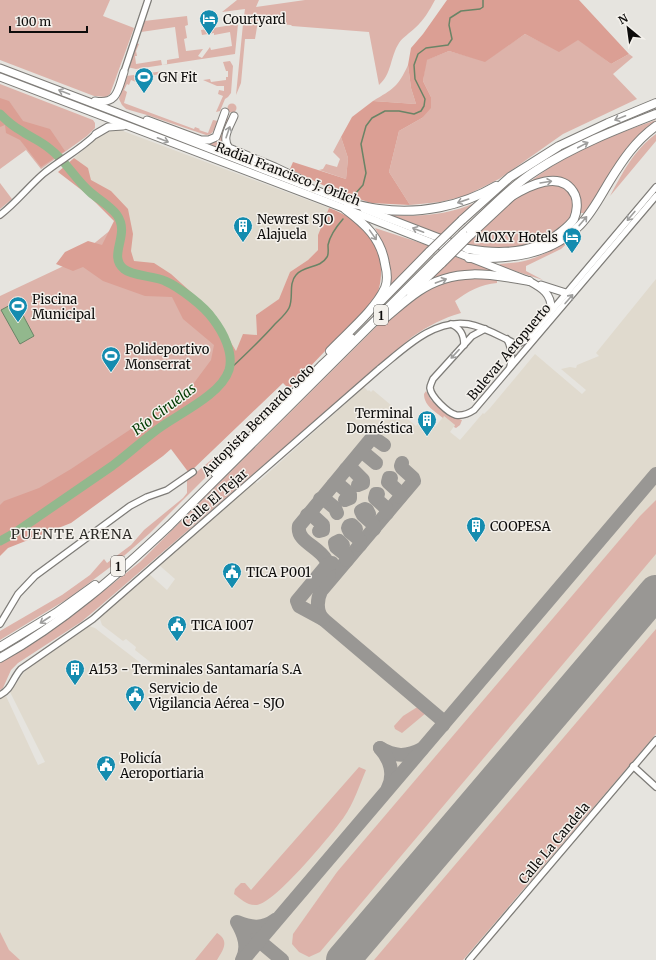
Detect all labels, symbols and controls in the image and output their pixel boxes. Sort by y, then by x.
scale bar [10,8,87,34]
hotel icon: Courtyard [198,8,220,36]
north arrow [608,8,648,48]
place label: Courtyard [223,11,286,28]
text: N [616,11,631,27]
text: 100 m [16,14,51,29]
sports icon: GN Fit [133,66,155,94]
place label: GN Fit [158,69,197,86]
one-way arrow [59,88,71,96]
one-way arrow [614,115,626,122]
one-way arrow [224,126,232,138]
one-way arrow [157,136,169,144]
street label: Radial Francisco J. Orlich [213,138,363,210]
one-way arrow [577,141,589,148]
one-way arrow [539,178,552,186]
one-way arrow [457,198,470,205]
place label: Newrest SJO Alajuela [256,211,333,243]
one-way arrow [626,211,635,222]
building icon: Newrest SJO Alajuela [232,215,254,243]
one-way arrow [578,216,587,227]
one-way arrow [413,226,425,234]
hotel icon: MOXY Hotels [561,226,583,254]
one-way arrow [369,229,377,240]
place label: MOXY Hotels [476,229,558,246]
one-way arrow [434,276,446,284]
place label: Piscina Municipal [32,291,95,323]
one-way arrow [564,293,573,304]
sports icon: Piscina Municipal [7,295,29,323]
street label: Bulevar Aeropuerto [464,300,555,404]
road number: 1 [374,305,388,325]
place label: Polideportivo Monserrat [125,341,210,373]
sports icon: Polideportivo Monserrat [100,345,122,373]
one-way arrow [451,349,460,359]
street label: Autopista Bernardo Soto [197,360,318,481]
water label: Río Ciruelas [128,379,200,439]
place label: Terminal Doméstica [346,405,413,437]
building icon: Terminal Doméstica [416,409,438,437]
street label: Calle El Tejar [179,465,251,531]
building icon: COOPESA [465,515,487,543]
place label: COOPESA [490,518,551,535]
district label: PUENTE ARENA [11,525,133,543]
road number: 1 [111,556,125,576]
public building icon: TICA P001 [221,561,243,589]
place label: TICA P001 [246,564,311,581]
public building icon: TICA I007 [166,614,188,642]
one-way arrow [40,616,51,624]
place label: TICA I007 [191,617,254,634]
building icon: A153 - Terminales Santamaría S.A [64,658,86,686]
place label: A153 - Terminales Santamaría S.A [88,661,302,678]
place label: Servicio de Vigilancia Aérea - SJO [148,680,284,712]
public building icon: Servicio de Vigilancia Aérea - SJO [124,684,146,712]
place label: Policía Aeroportiaria [119,750,204,782]
public building icon: Policía Aeroportiaria [95,754,117,782]
street label: Calle La Candela [515,798,593,888]

